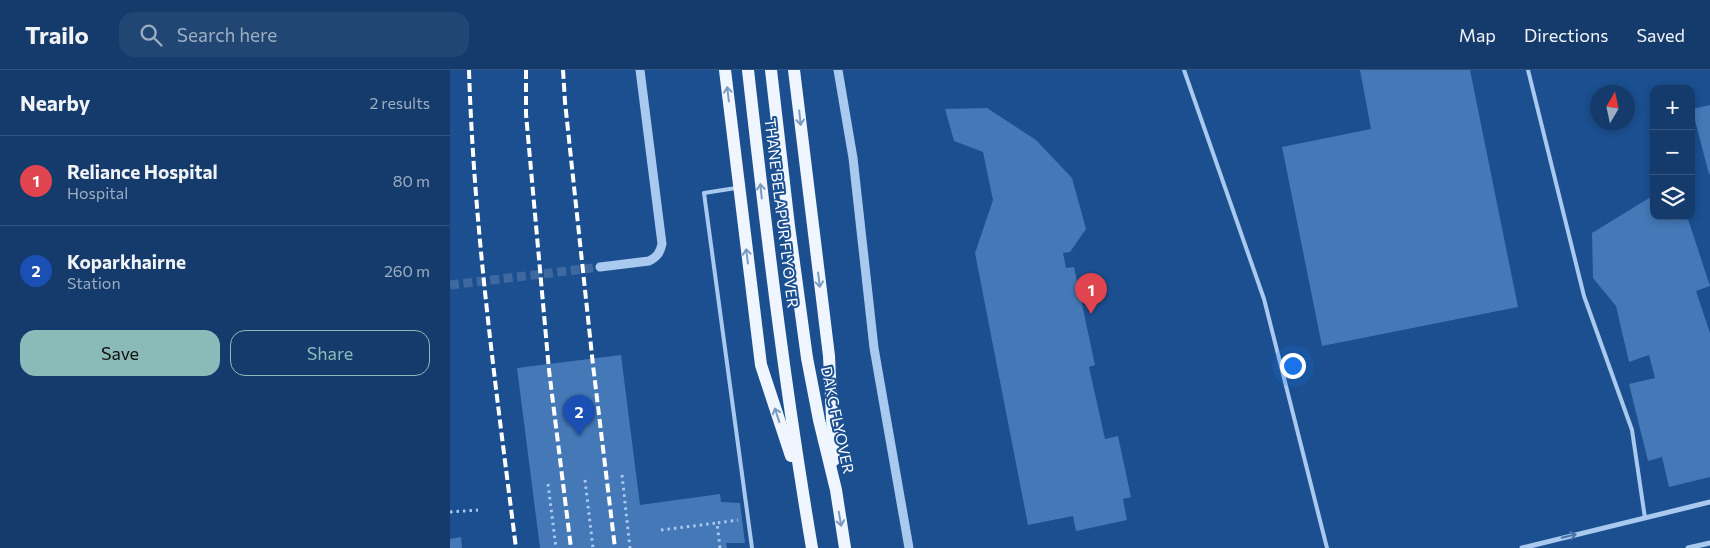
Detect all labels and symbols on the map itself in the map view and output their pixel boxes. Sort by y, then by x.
north arrow [1590,85,1635,130]
one-way arrow [723,87,733,103]
one-way arrow [795,110,805,126]
street label: THANE BELAPUR FLYOVER [761,117,803,309]
one-way arrow [756,183,766,199]
one-way arrow [742,248,752,264]
one-way arrow [814,271,824,287]
pin: 1 [1075,273,1107,314]
your location [1280,353,1306,379]
street label: DAKC FLYOVER [818,364,858,475]
pin: 2 [563,395,595,436]
one-way arrow [772,407,782,423]
one-way arrow [836,510,846,526]
one-way arrow [1561,531,1577,541]

